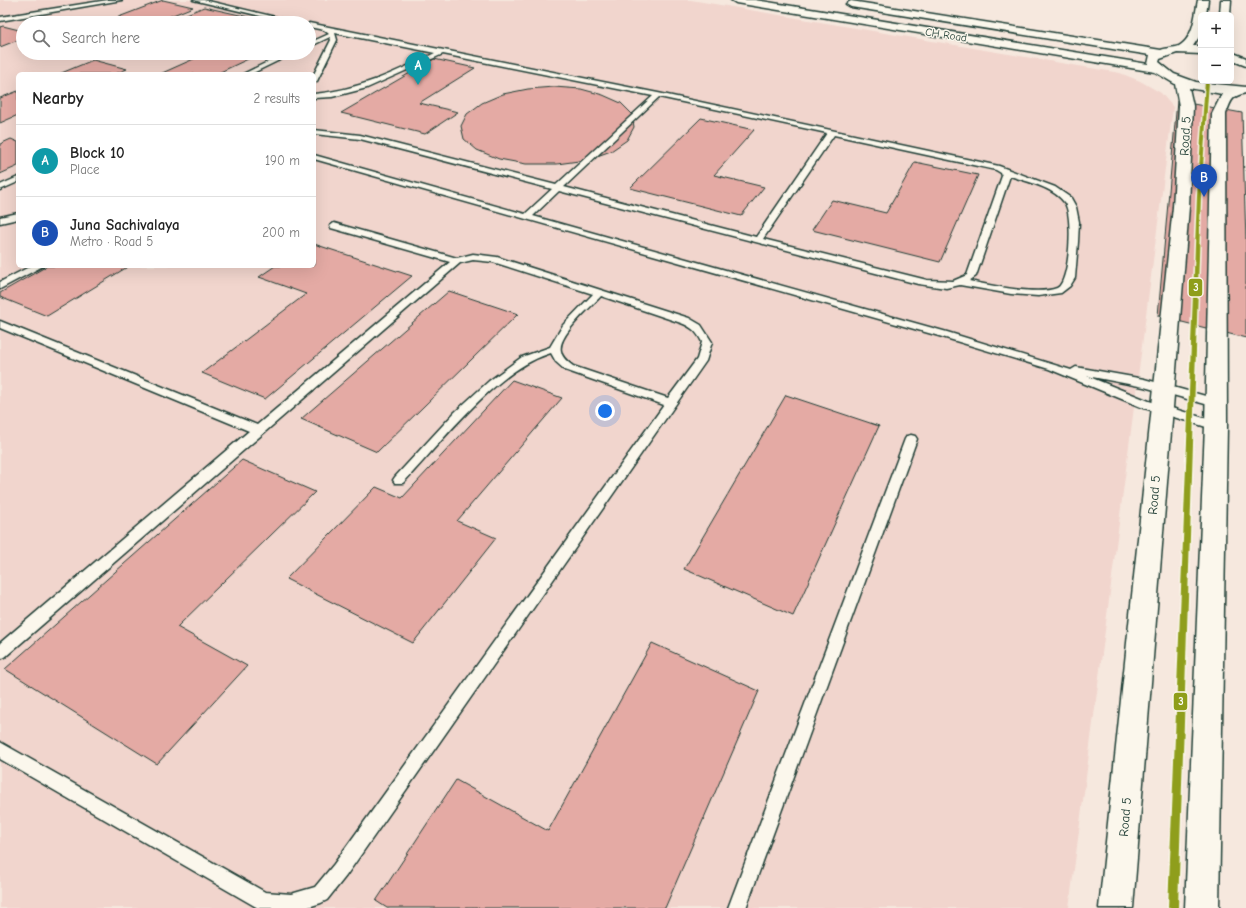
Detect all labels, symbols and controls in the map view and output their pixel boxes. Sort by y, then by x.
map controls [1198,12,1234,84]
button: + [1198,12,1234,48]
search box [16,16,316,60]
street label: CH Road [924,25,968,45]
icon: search [30,27,52,49]
text: Search here [62,29,140,47]
button: − [1198,48,1234,84]
pin: A [405,52,431,85]
text: Nearby [32,89,83,108]
text: 2 results [253,91,300,106]
street label: Road 5 [1176,116,1194,156]
text: Block 10 [70,144,125,162]
text: A [41,153,49,168]
text: 190 m [265,153,300,168]
text: Place [70,162,100,177]
pin: B [1191,164,1217,197]
text: Juna Sachivalaya [70,216,180,234]
text: B [41,225,49,240]
text: 200 m [262,225,300,240]
text: Metro · Road 5 [70,234,153,249]
line badge: 3 [1188,278,1203,297]
text: 3 [1193,281,1199,294]
your location [595,401,615,421]
street label: Road 5 [1145,475,1163,515]
line badge: 3 [1173,692,1188,711]
text: 3 [1178,695,1184,708]
street label: Road 5 [1116,797,1134,837]

